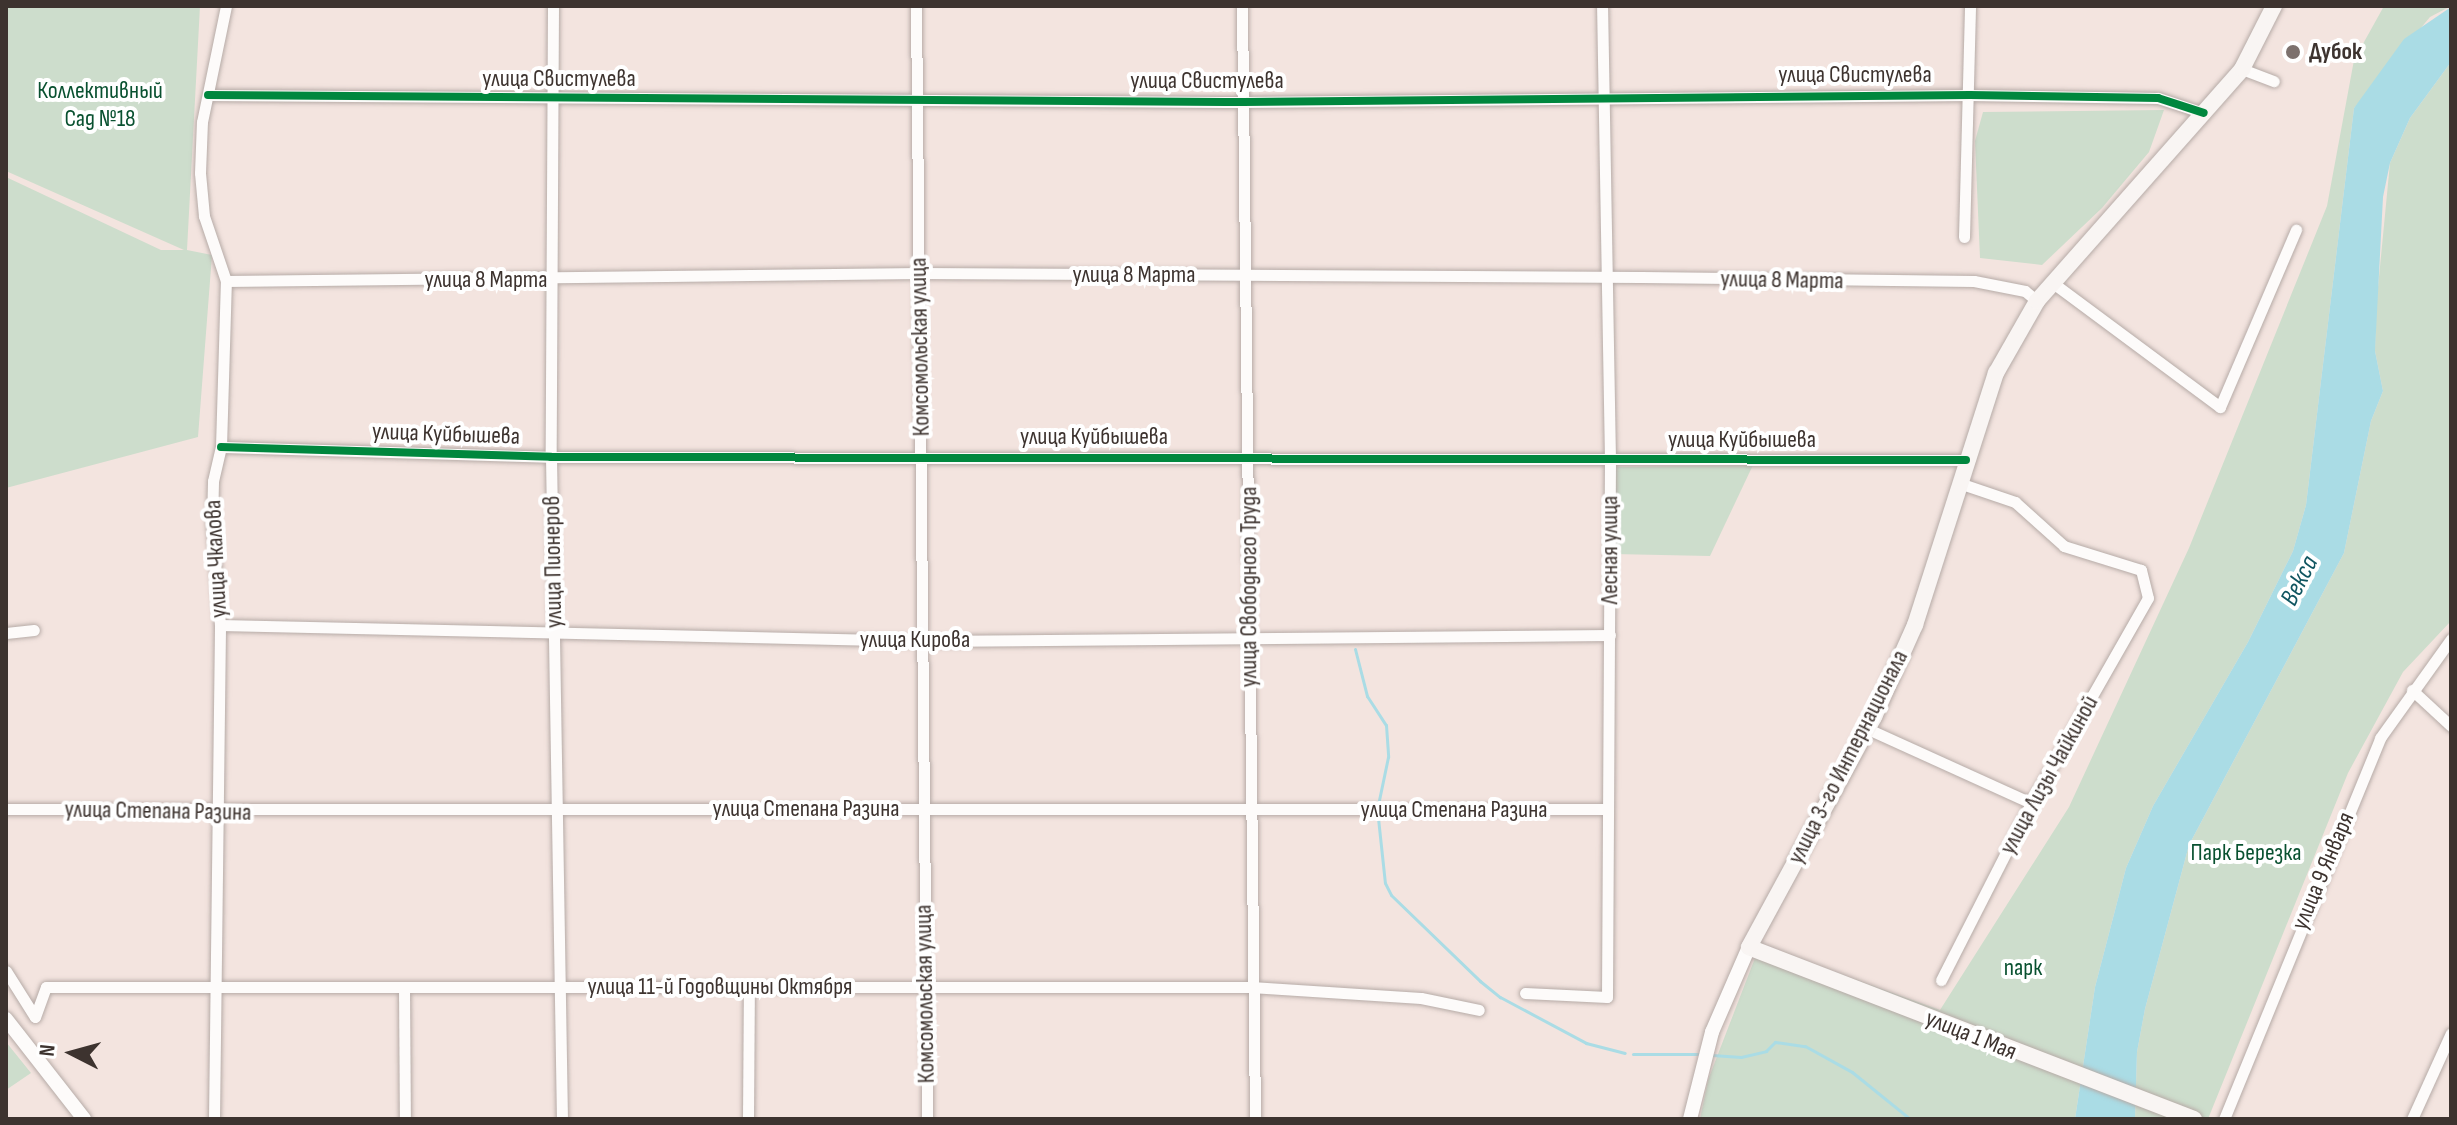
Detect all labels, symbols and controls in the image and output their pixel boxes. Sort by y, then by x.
place label: Дубок [2309,38,2362,66]
marker: Дубок [2284,43,2302,61]
street label: улица Свистулева [1778,61,1932,89]
street label: улица Свистулева [482,65,636,93]
street label: улица Свистулева [1130,67,1284,95]
park label: Коллективный Сад №18 [37,77,163,133]
street label: Комсомольская улица [904,257,936,437]
street label: улица 8 Марта [1072,261,1196,289]
street label: улица 8 Марта [1720,265,1844,295]
street label: улица 8 Марта [424,266,548,294]
street label: улица Куйбышева [372,417,520,451]
street label: улица Куйбышева [1020,423,1168,451]
street label: улица Куйбышева [1668,426,1816,454]
street label: улица Свободного Труда [1235,487,1263,687]
street label: улица Пионеров [537,496,569,628]
street label: Лесная улица [1596,496,1624,604]
street label: улица Чкалова [199,499,233,619]
water label: Векса [2274,551,2326,611]
street label: улица Кирова [860,626,970,654]
street label: улица 3-го Интернационала [1782,645,1914,869]
street label: улица Лизы Чайкиной [1993,691,2105,859]
street label: улица Степана Разина [64,795,252,827]
street label: улица Степана Разина [713,795,899,823]
street label: улица Степана Разина [1361,796,1547,824]
street label: улица 9 Января [2285,808,2361,934]
park label: Парк Березка [2191,839,2301,867]
street label: Комсомольская улица [909,904,941,1084]
park label: парк [2004,954,2042,982]
street label: улица 11-й Годовщины Октября [588,973,852,1001]
street label: улица 1 Мая [1921,1004,2021,1066]
north arrow [32,1013,112,1093]
text: N [34,1043,62,1058]

